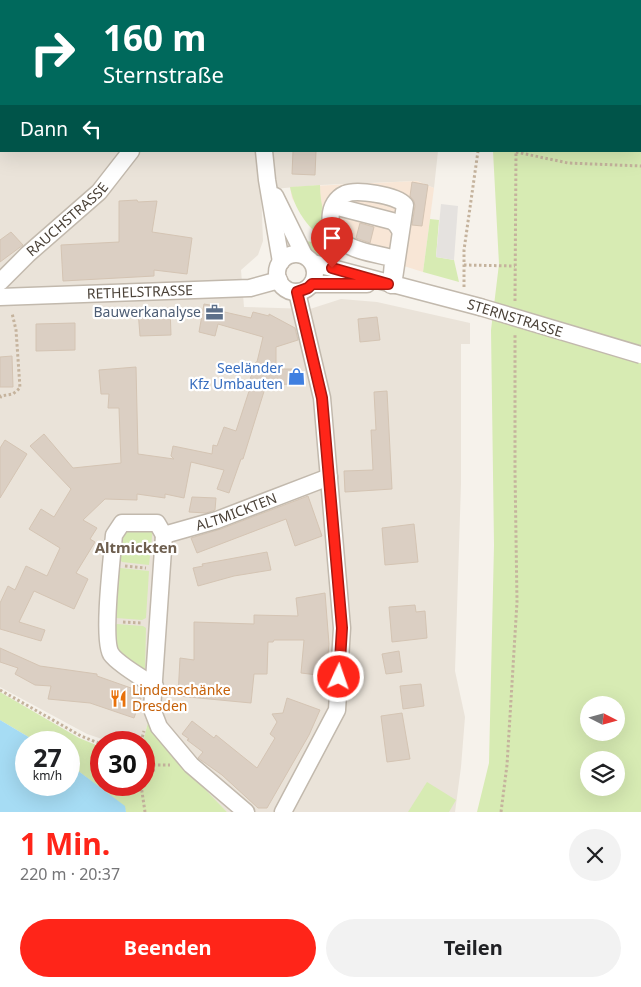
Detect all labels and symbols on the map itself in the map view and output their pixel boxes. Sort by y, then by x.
street label: RAUCHSTRASSE [22,178,112,260]
pin [311,217,353,268]
street label: RETHELSTRASSE [87,280,193,303]
street label: STERNSTRASSE [465,294,565,341]
place label: Bauwerkanalyse [94,302,201,321]
office icon: Bauwerkanalyse [205,302,225,322]
place label: Seeländer Kfz Umbauten [189,358,283,393]
shop icon: Seeländer Kfz Umbauten [287,366,307,386]
street label: ALTMICKTEN [193,488,279,535]
district label: Altmickten [95,537,177,557]
position arrow [312,650,364,702]
place label: Lindenschänke Dresden [132,680,231,715]
restaurant icon: Lindenschänke Dresden [108,688,128,708]
north arrow [580,696,625,741]
speed limit sign: 30 [90,731,155,796]

